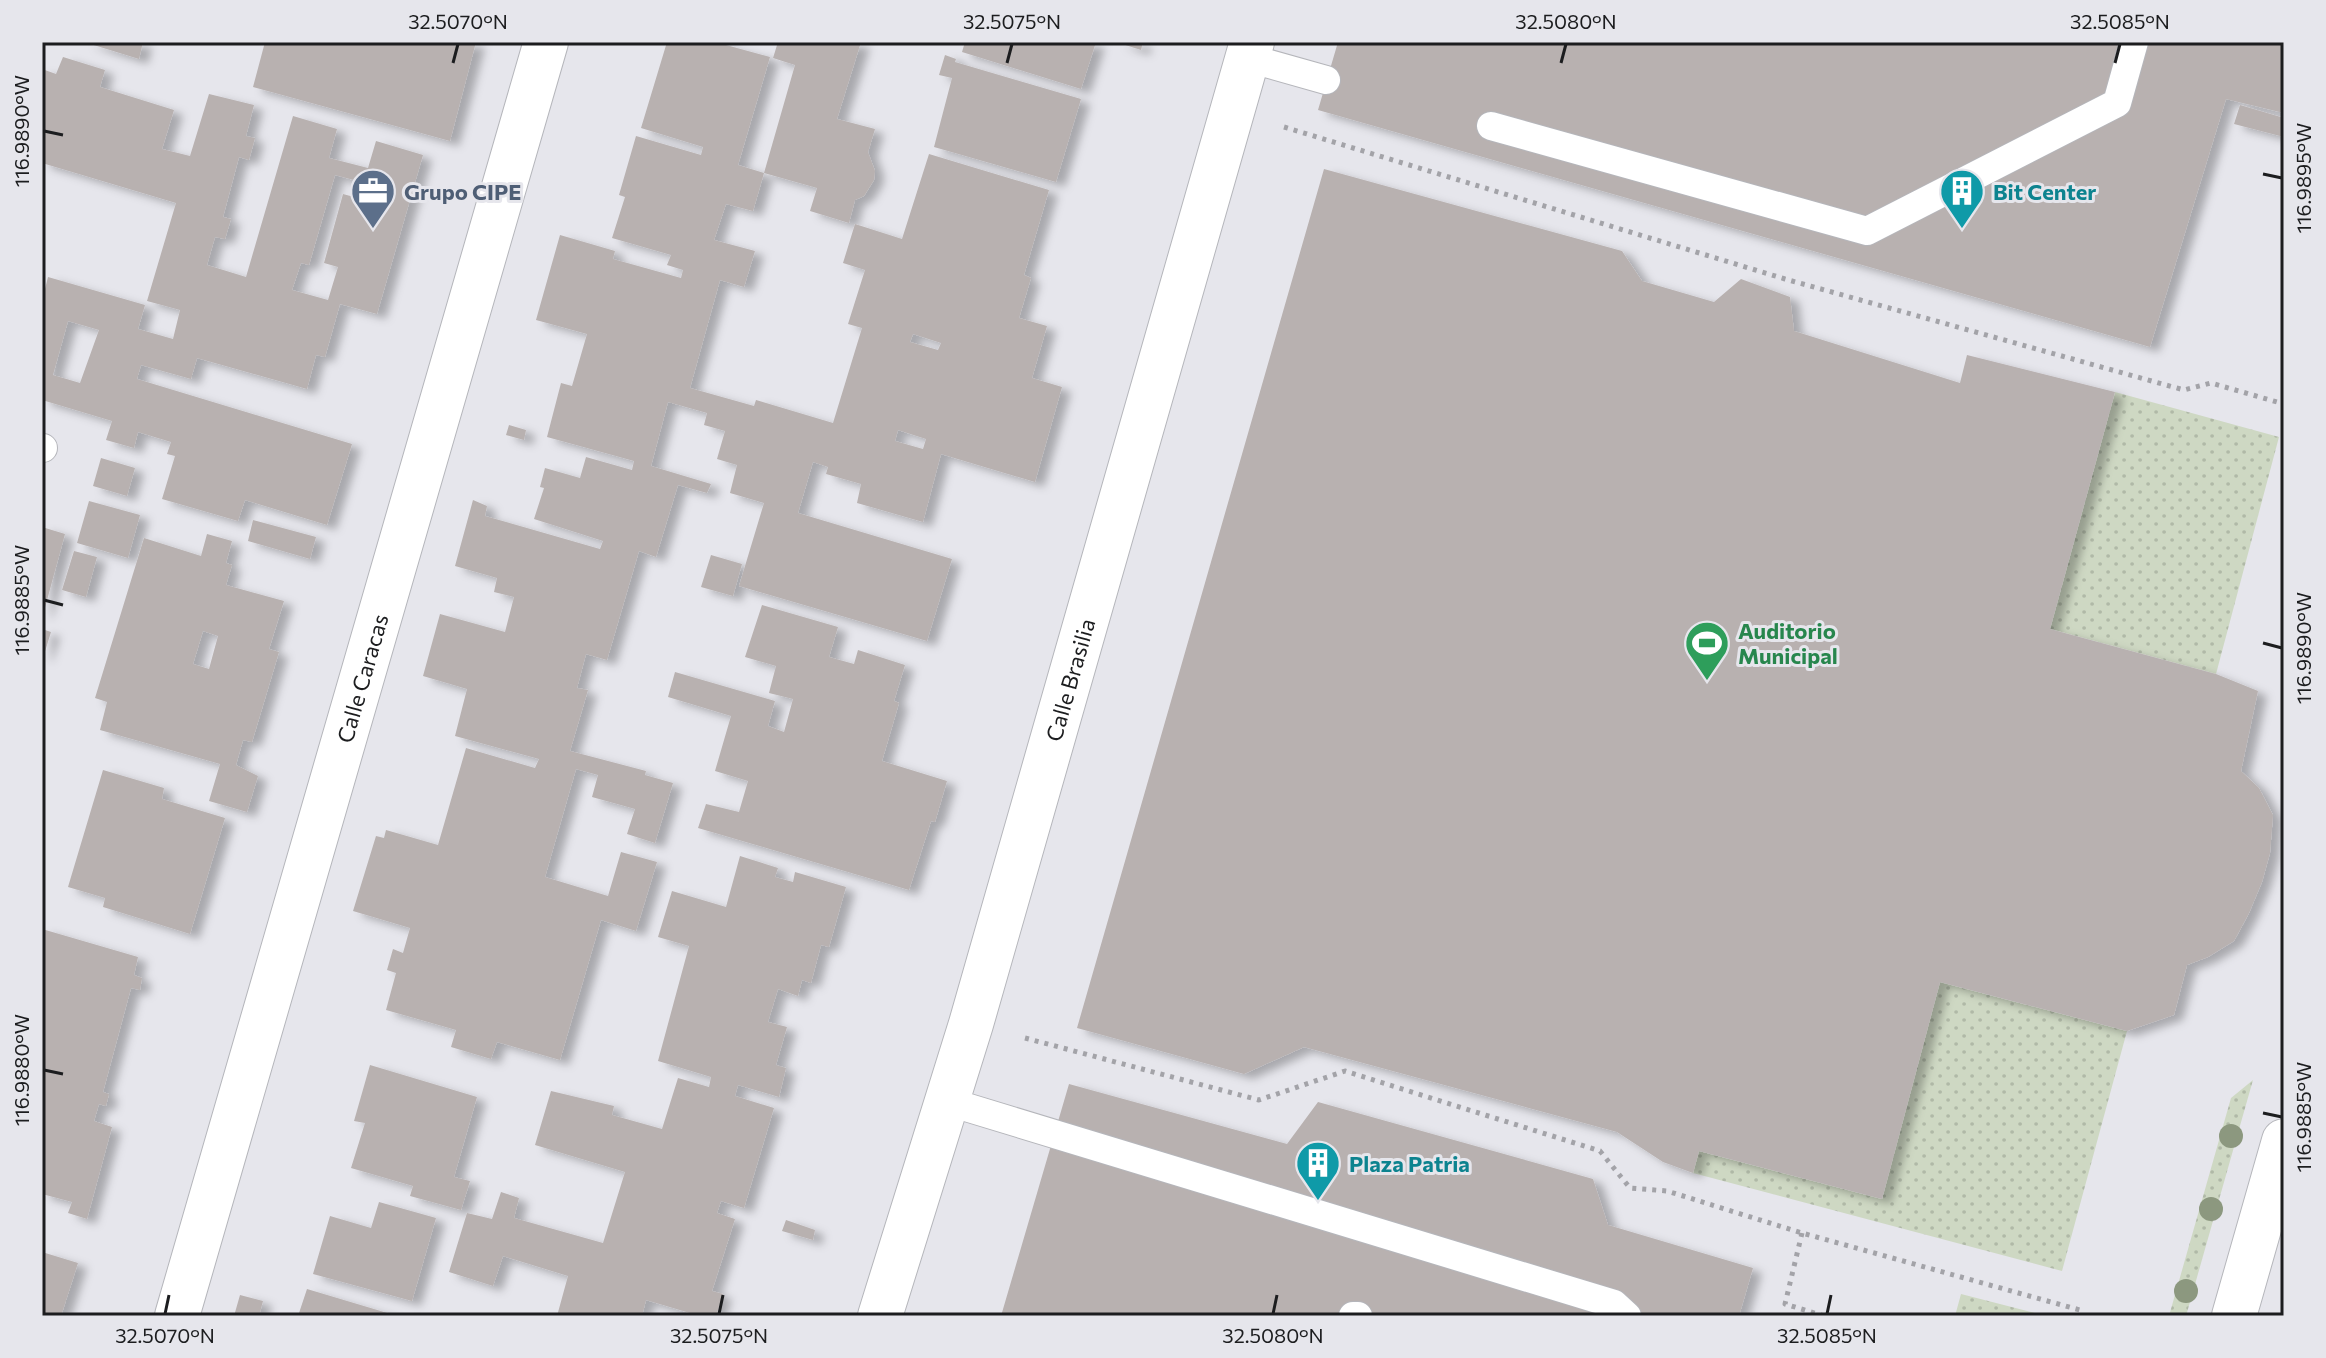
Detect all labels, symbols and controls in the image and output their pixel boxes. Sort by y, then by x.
text: 32.5070°N [408,9,508,33]
text: 32.5075°N [963,9,1061,33]
text: 32.5080°N [1515,9,1617,33]
text: 32.5085°N [2070,9,2170,33]
text: 116.9890°W [9,75,33,187]
text: 116.9895°W [2291,122,2315,234]
office icon: Grupo CIPE [349,167,397,230]
building icon: Bit Center [1938,167,1986,230]
place label: Grupo CIPE [404,178,521,205]
place label: Bit Center [1993,178,2096,205]
text: 116.9885°W [9,544,33,656]
text: 116.9890°W [2291,592,2315,704]
street label: Calle Caracas [330,611,393,746]
street label: Calle Brasilia [1039,615,1100,744]
place label: Auditorio Municipal [1738,617,1838,669]
sports icon: Auditorio Municipal [1683,619,1731,682]
text: 116.9880°W [9,1014,33,1126]
text: 116.9885°W [2291,1061,2315,1173]
building icon: Plaza Patria [1294,1139,1342,1202]
place label: Plaza Patria [1349,1150,1470,1177]
text: 32.5070°N [115,1323,215,1347]
text: 32.5075°N [670,1323,768,1347]
text: 32.5080°N [1222,1323,1324,1347]
text: 32.5085°N [1777,1323,1877,1347]

